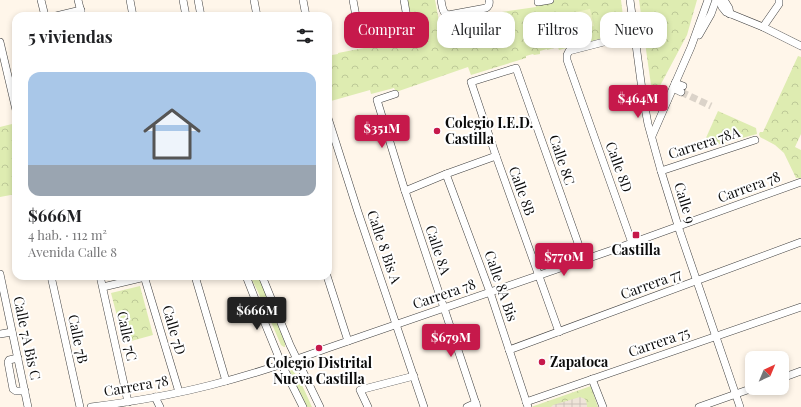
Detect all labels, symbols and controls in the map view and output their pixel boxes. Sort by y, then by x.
chip: Comprar [344,12,429,48]
chip: Alquilar [437,12,515,48]
chip: Filtros [523,12,592,48]
chip: Nuevo [600,12,667,48]
text: 5 viviendas [28,25,113,47]
icon: filters [294,25,316,47]
pin: $464M [610,85,666,119]
text: $464M [618,89,658,106]
icon: home [136,98,208,170]
place label: Colegio I.E.D. Castilla [445,113,533,148]
pin: $351M [354,115,410,149]
text: $351M [364,119,400,136]
street label: Carrera 78A [666,122,742,163]
marker: Colegio I.E.D. Castilla [432,126,442,136]
street label: Calle 8C [545,132,580,187]
street label: Calle 8D [602,139,637,195]
street label: Calle 8B [505,164,540,218]
street label: Carrera 78 [715,166,783,207]
street label: Calle 9 [670,180,701,226]
text: $666M [28,204,82,226]
street label: Calle 8 Bis A [363,208,406,286]
street label: Calle 8A [422,223,455,277]
text: 4 hab. · 112 m² [28,226,107,243]
marker: Castilla [631,230,641,240]
place label: Castilla [612,240,661,259]
text: Avenida Calle 8 [28,243,117,260]
pin: $770M [536,243,592,277]
text: $770M [544,247,584,264]
street label: Calle 8A Bis [481,248,522,324]
street label: Carrera 77 [618,264,684,303]
street label: Carrera 78 [410,274,478,313]
street label: Calle 7A Bis C [9,294,46,382]
pin: $666M [229,297,285,331]
text: $666M [236,301,278,318]
street label: Calle 7D [158,303,191,357]
street label: Calle 7C [113,309,142,363]
street label: Calle 7B [64,313,93,365]
street label: Carrera 75 [626,322,692,361]
pin: $679M [423,324,479,358]
text: $679M [431,328,471,345]
marker: Colegio Distrital Nueva Castilla [314,343,324,353]
north arrow [745,351,789,395]
map controls [745,351,789,395]
place label: Zapatoca [550,352,609,371]
place label: Colegio Distrital Nueva Castilla [266,353,373,388]
marker: Zapatoca [537,357,547,367]
street label: Carrera 78 [102,370,170,401]

